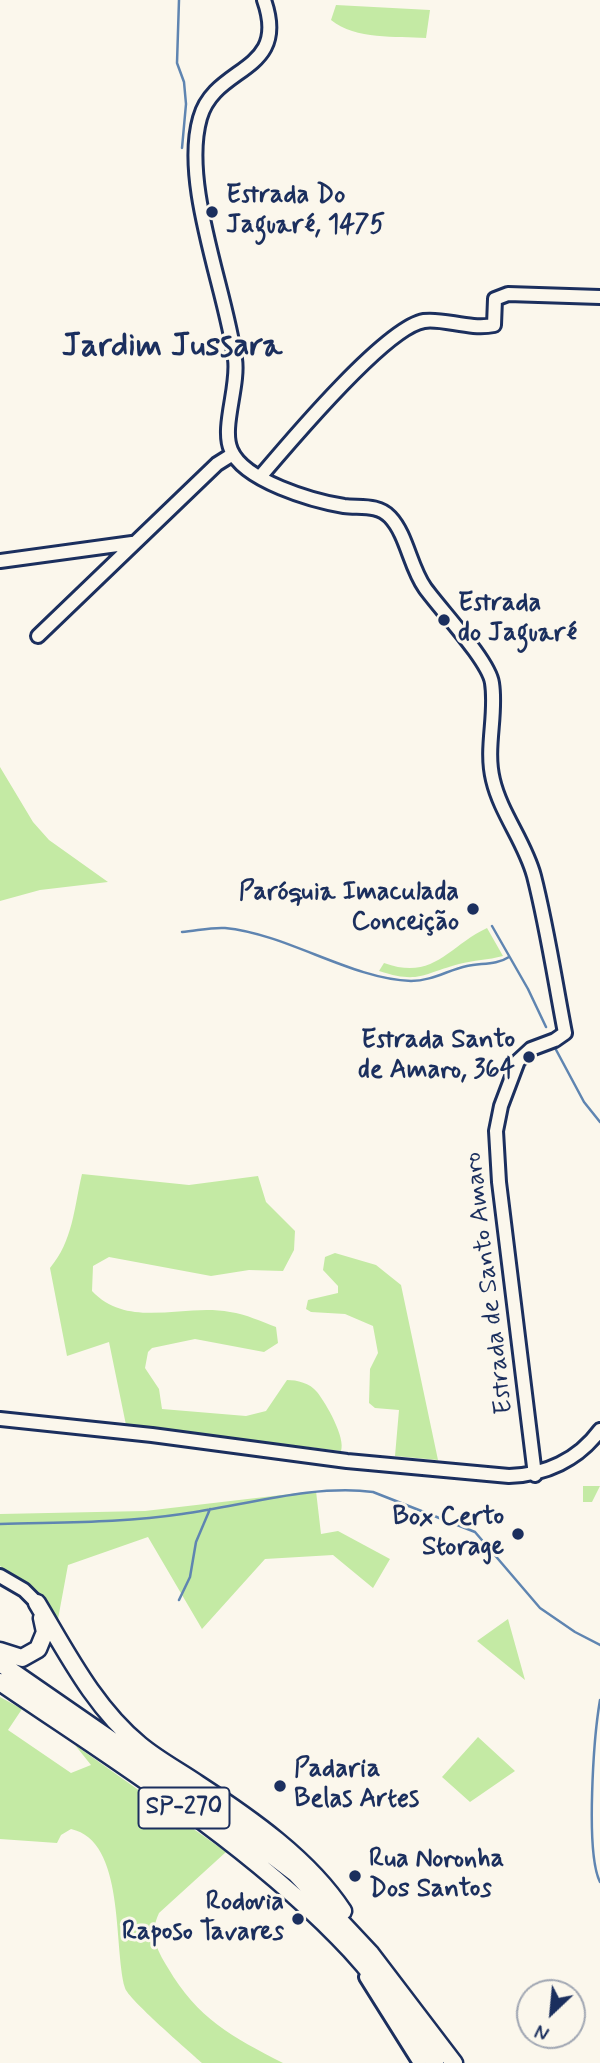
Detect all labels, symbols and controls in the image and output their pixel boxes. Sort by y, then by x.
place label: Estrada Do Jaguaré, 1475 [226,181,385,242]
marker: Estrada Do Jaguaré, 1475 [204,204,220,220]
district label: Jardim Jussara [62,328,282,368]
place label: Estrada do Jaguaré [458,589,577,650]
marker: Estrada do Jaguaré [436,612,452,628]
place label: Paróquia Imaculada Conceição [239,878,459,940]
marker: Paróquia Imaculada Conceição [465,901,481,917]
place label: Estrada Santo de Amaro, 364 [358,1026,515,1088]
marker: Estrada Santo de Amaro, 364 [521,1049,537,1065]
street label: Estrada de Santo Amaro [458,1150,522,1416]
place label: Box Certo Storage [393,1503,504,1564]
marker: Box Certo Storage [510,1526,526,1542]
place label: Padaria Belas Artes [294,1755,419,1816]
marker: Padaria Belas Artes [272,1778,288,1794]
road number: SP-270 [138,1788,230,1828]
place label: Rua Noronha Dos Santos [369,1845,504,1906]
marker: Rua Noronha Dos Santos [347,1868,363,1884]
place label: Rodovia Raposo Tavares [122,1888,284,1950]
marker: Rodovia Raposo Tavares [290,1911,306,1927]
north arrow [516,1979,586,2049]
text: N [531,2018,554,2046]

